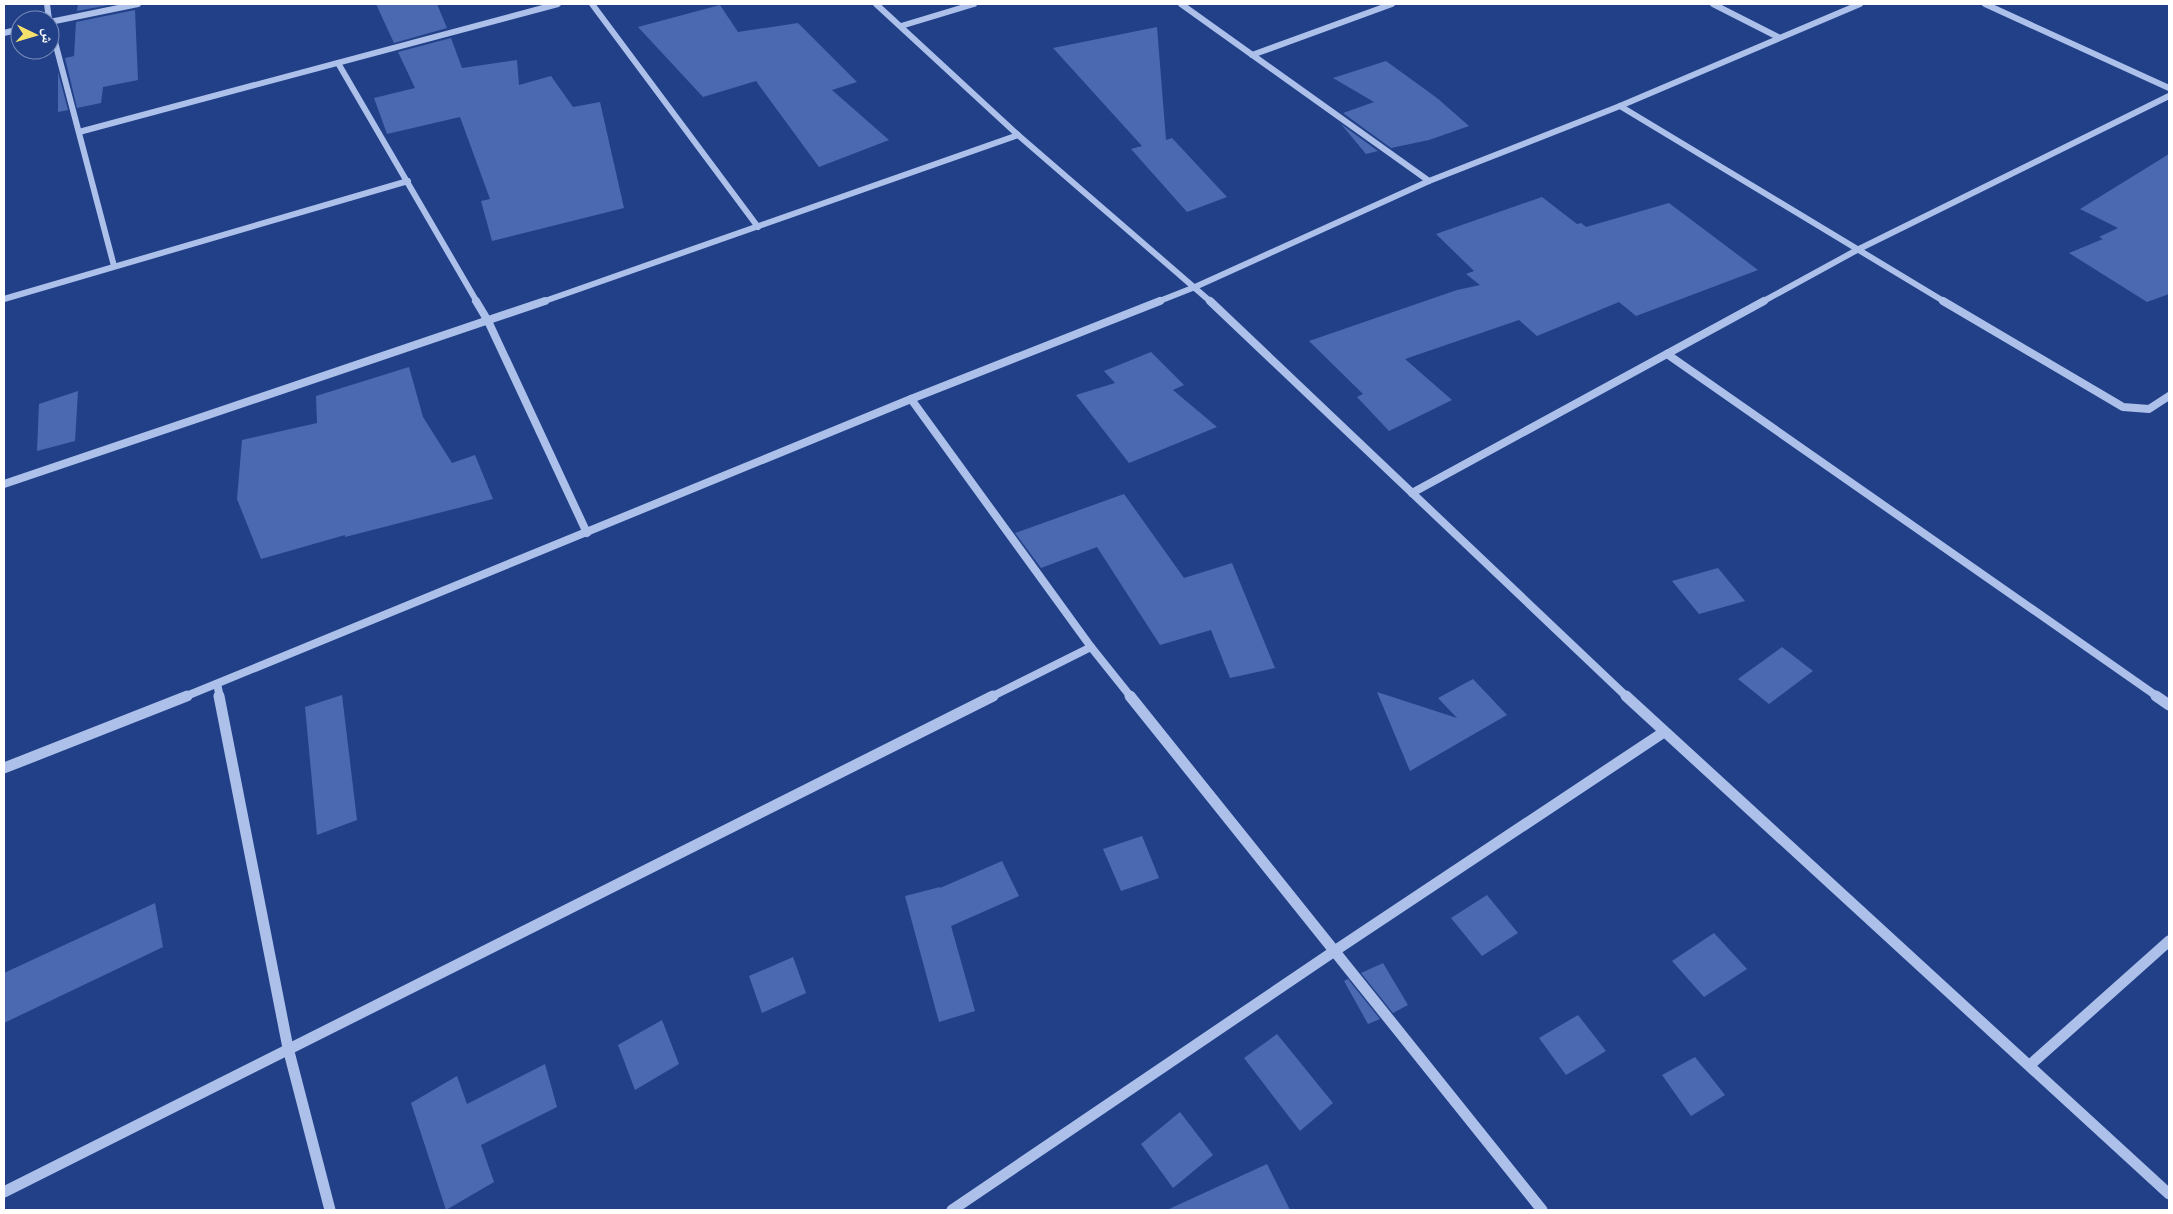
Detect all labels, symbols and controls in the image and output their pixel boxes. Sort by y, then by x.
north arrow [10,10,60,60]
text: ش [38,28,57,44]

